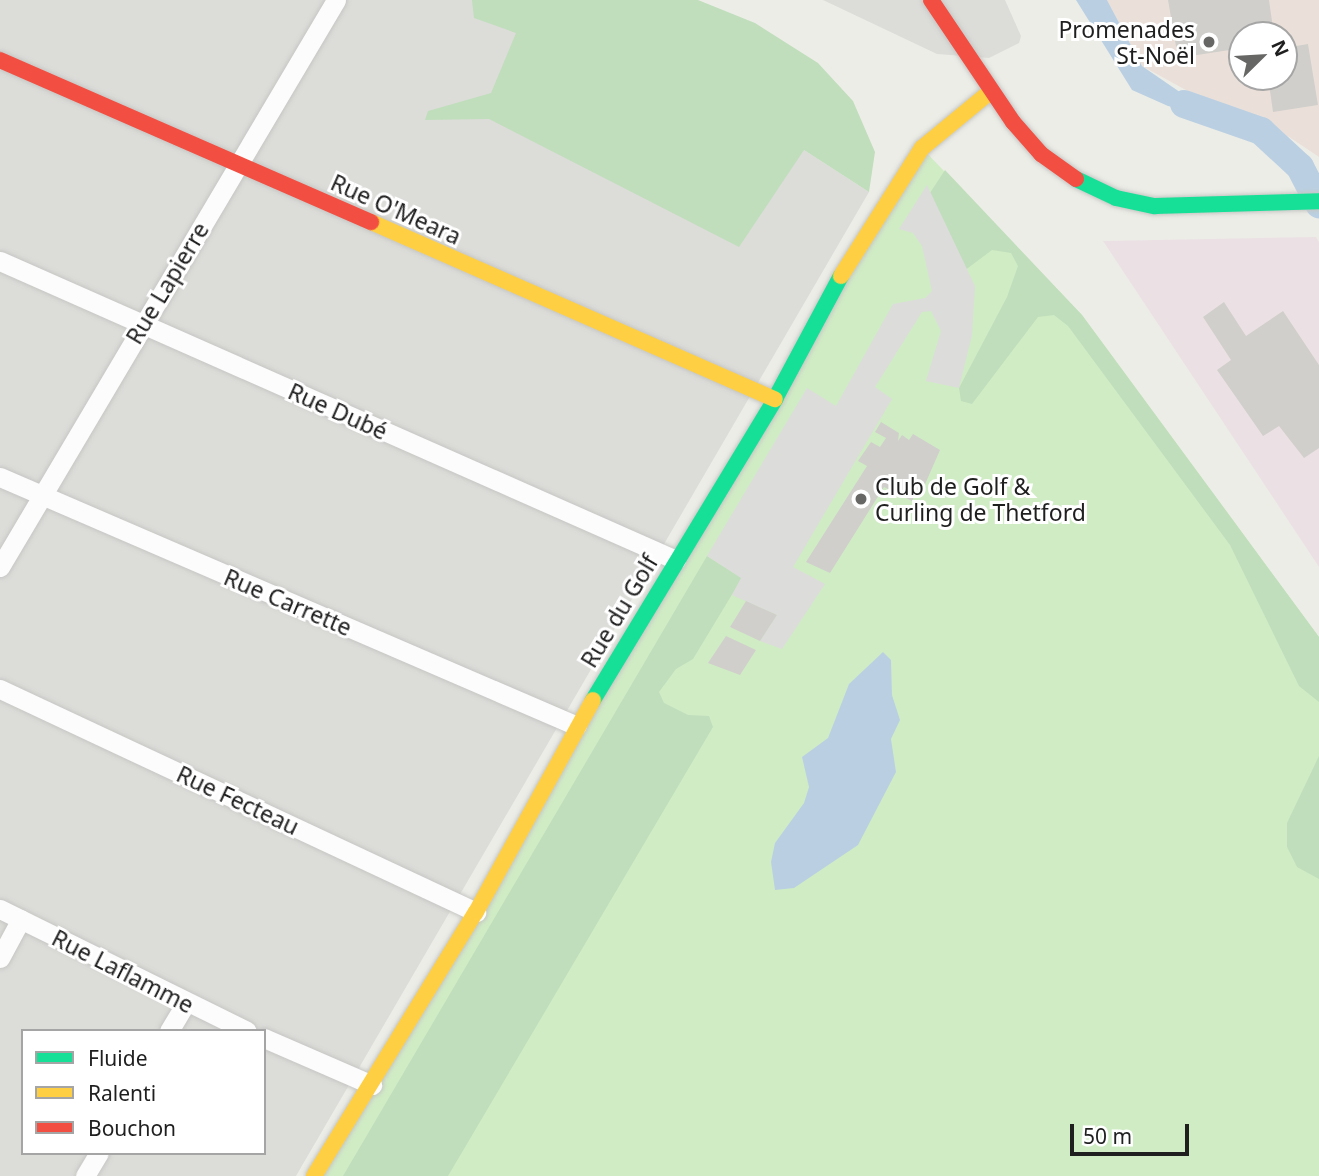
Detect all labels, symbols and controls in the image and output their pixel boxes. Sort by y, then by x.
place label: Promenades St-Noël [1058,15,1195,69]
north arrow [1228,21,1298,91]
marker: Promenades St-Noël [1201,34,1217,50]
text: N [1265,36,1295,61]
street label: Rue O'Meara [327,168,465,250]
street label: Rue Lapierre [120,217,214,349]
street label: Rue Dubé [284,377,392,445]
place label: Club de Golf & Curling de Thetford [875,472,1086,526]
marker: Club de Golf & Curling de Thetford [853,491,869,507]
street label: Rue du Golf [575,550,663,672]
street label: Rue Carrette [220,563,356,641]
street label: Rue Fecteau [172,760,304,840]
street label: Rue Laflamme [48,923,198,1019]
legend [21,1029,266,1155]
text: Fluide [88,1044,147,1072]
text: Ralenti [88,1079,156,1107]
scale bar [1074,1110,1193,1154]
text: Bouchon [88,1114,176,1142]
text: 50 m [1083,1122,1132,1150]

